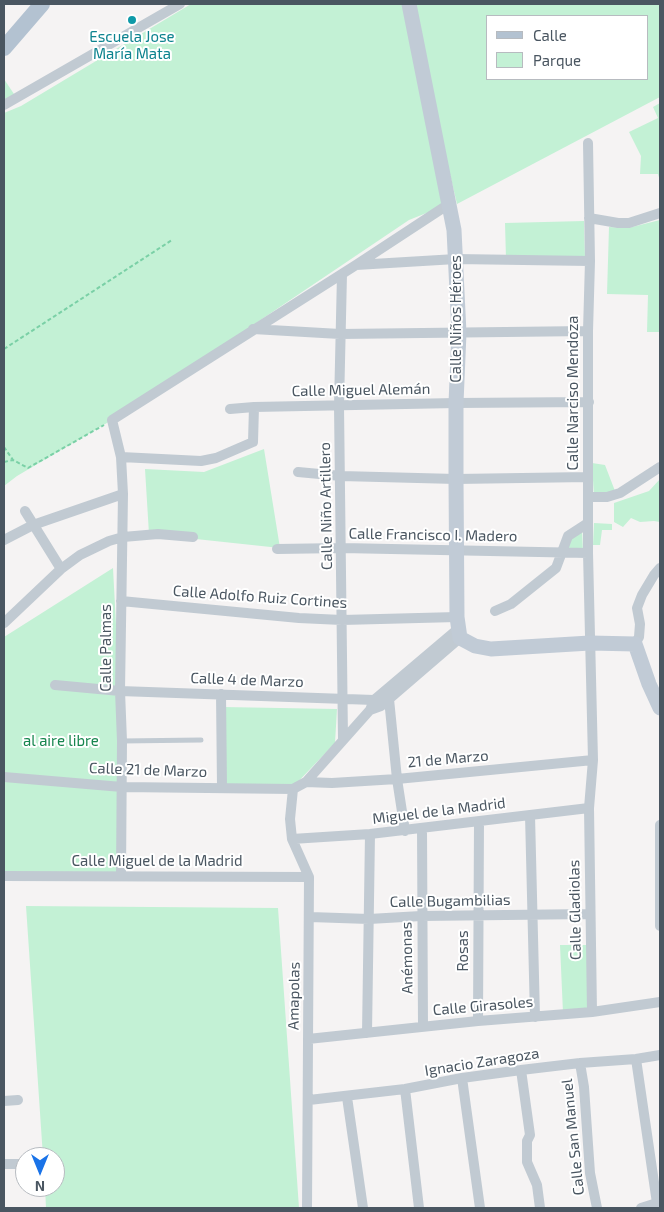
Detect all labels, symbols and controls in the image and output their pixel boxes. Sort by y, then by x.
marker: Escuela Jose María Mata [126,14,138,26]
legend [487,15,649,80]
text: Calle [533,26,567,44]
place label: Escuela Jose María Mata [89,28,175,63]
text: Parque [533,51,581,69]
street label: Calle Niños Héroes [447,255,465,383]
street label: Calle Narciso Mendoza [564,315,582,471]
street label: Calle Miguel Alemán [292,380,430,400]
street label: Calle Niño Artillero [316,442,336,570]
street label: Calle Francisco I. Madero [348,525,518,545]
street label: Calle Adolfo Ruiz Cortines [172,582,348,612]
street label: Calle Palmas [97,604,115,692]
street label: Calle 4 de Marzo [190,669,304,691]
park label: al aire libre [23,732,99,750]
street label: 21 de Marzo [407,746,489,772]
street label: Calle 21 de Marzo [89,759,207,781]
street label: Miguel de la Madrid [371,794,507,828]
street label: Calle Miguel de la Madrid [71,852,243,870]
street label: Calle Gladiolas [565,860,585,960]
street label: Calle Bugambilias [389,891,511,911]
street label: Anémonas [397,922,417,994]
street label: Rosas [454,930,472,972]
street label: Amapolas [284,962,304,1030]
street label: Calle Girasoles [432,993,534,1019]
street label: Ignacio Zaragoza [423,1044,541,1080]
street label: Calle San Manuel [558,1078,588,1196]
north arrow [15,1147,65,1197]
text: N [35,1178,45,1195]

